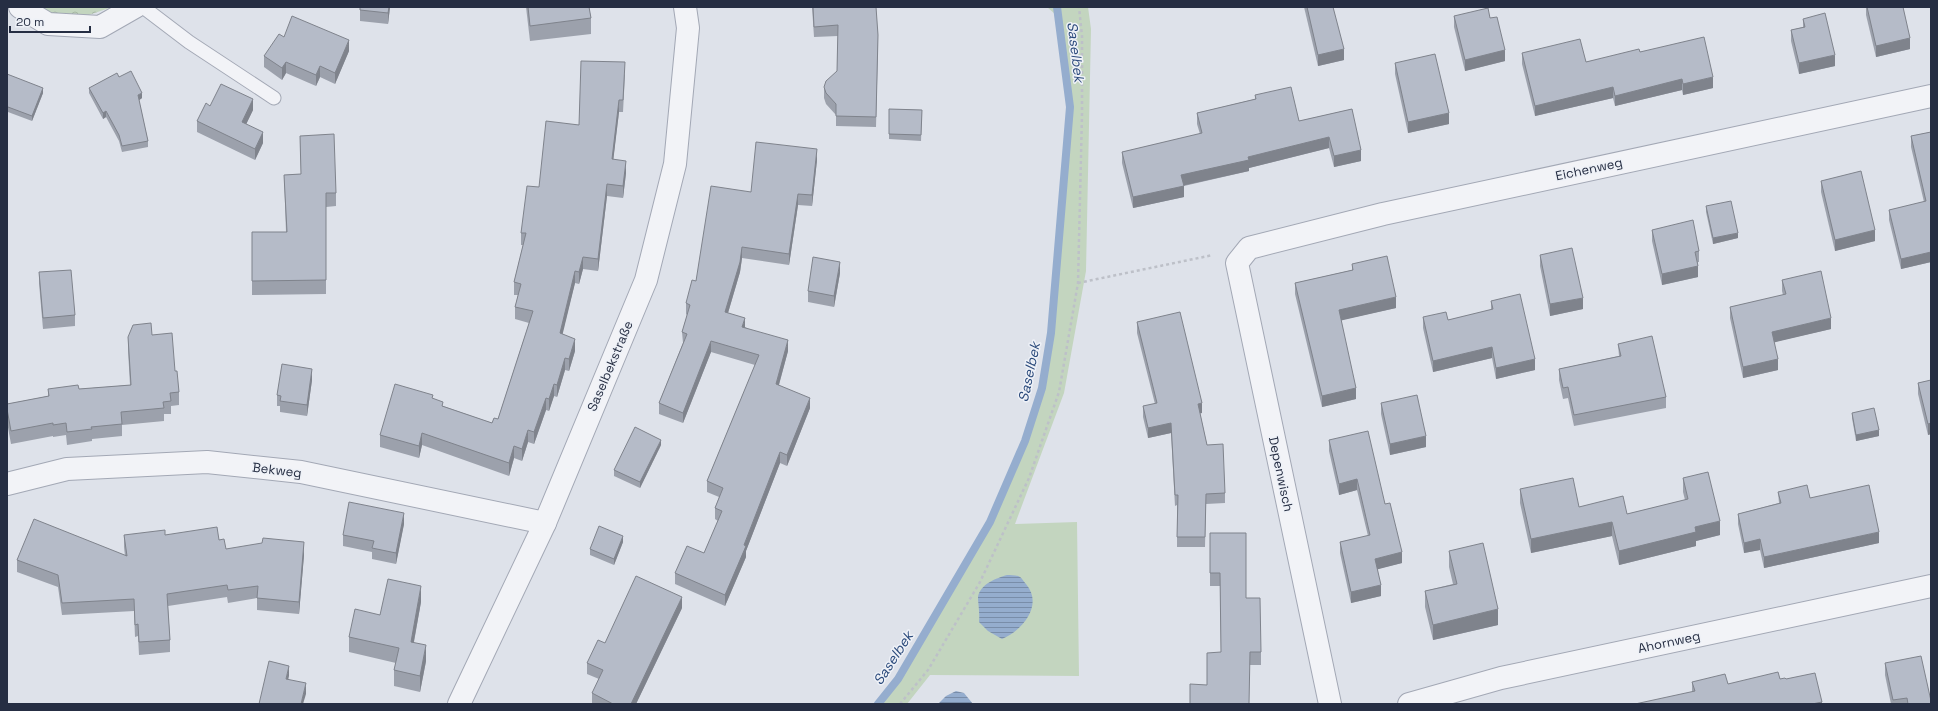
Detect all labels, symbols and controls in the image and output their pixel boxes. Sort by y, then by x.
scale bar [10,8,90,34]
text: 20 m [16,14,44,30]
water label: Saselbek [1063,21,1089,85]
street label: Eichenweg [1554,154,1624,184]
street label: Saselbekstraße [583,318,637,414]
water label: Saselbek [1014,339,1044,403]
street label: Depenwisch [1265,435,1297,513]
street label: Bekweg [251,459,303,481]
water label: Saselbek [869,626,918,688]
street label: Ahornweg [1636,627,1702,657]

